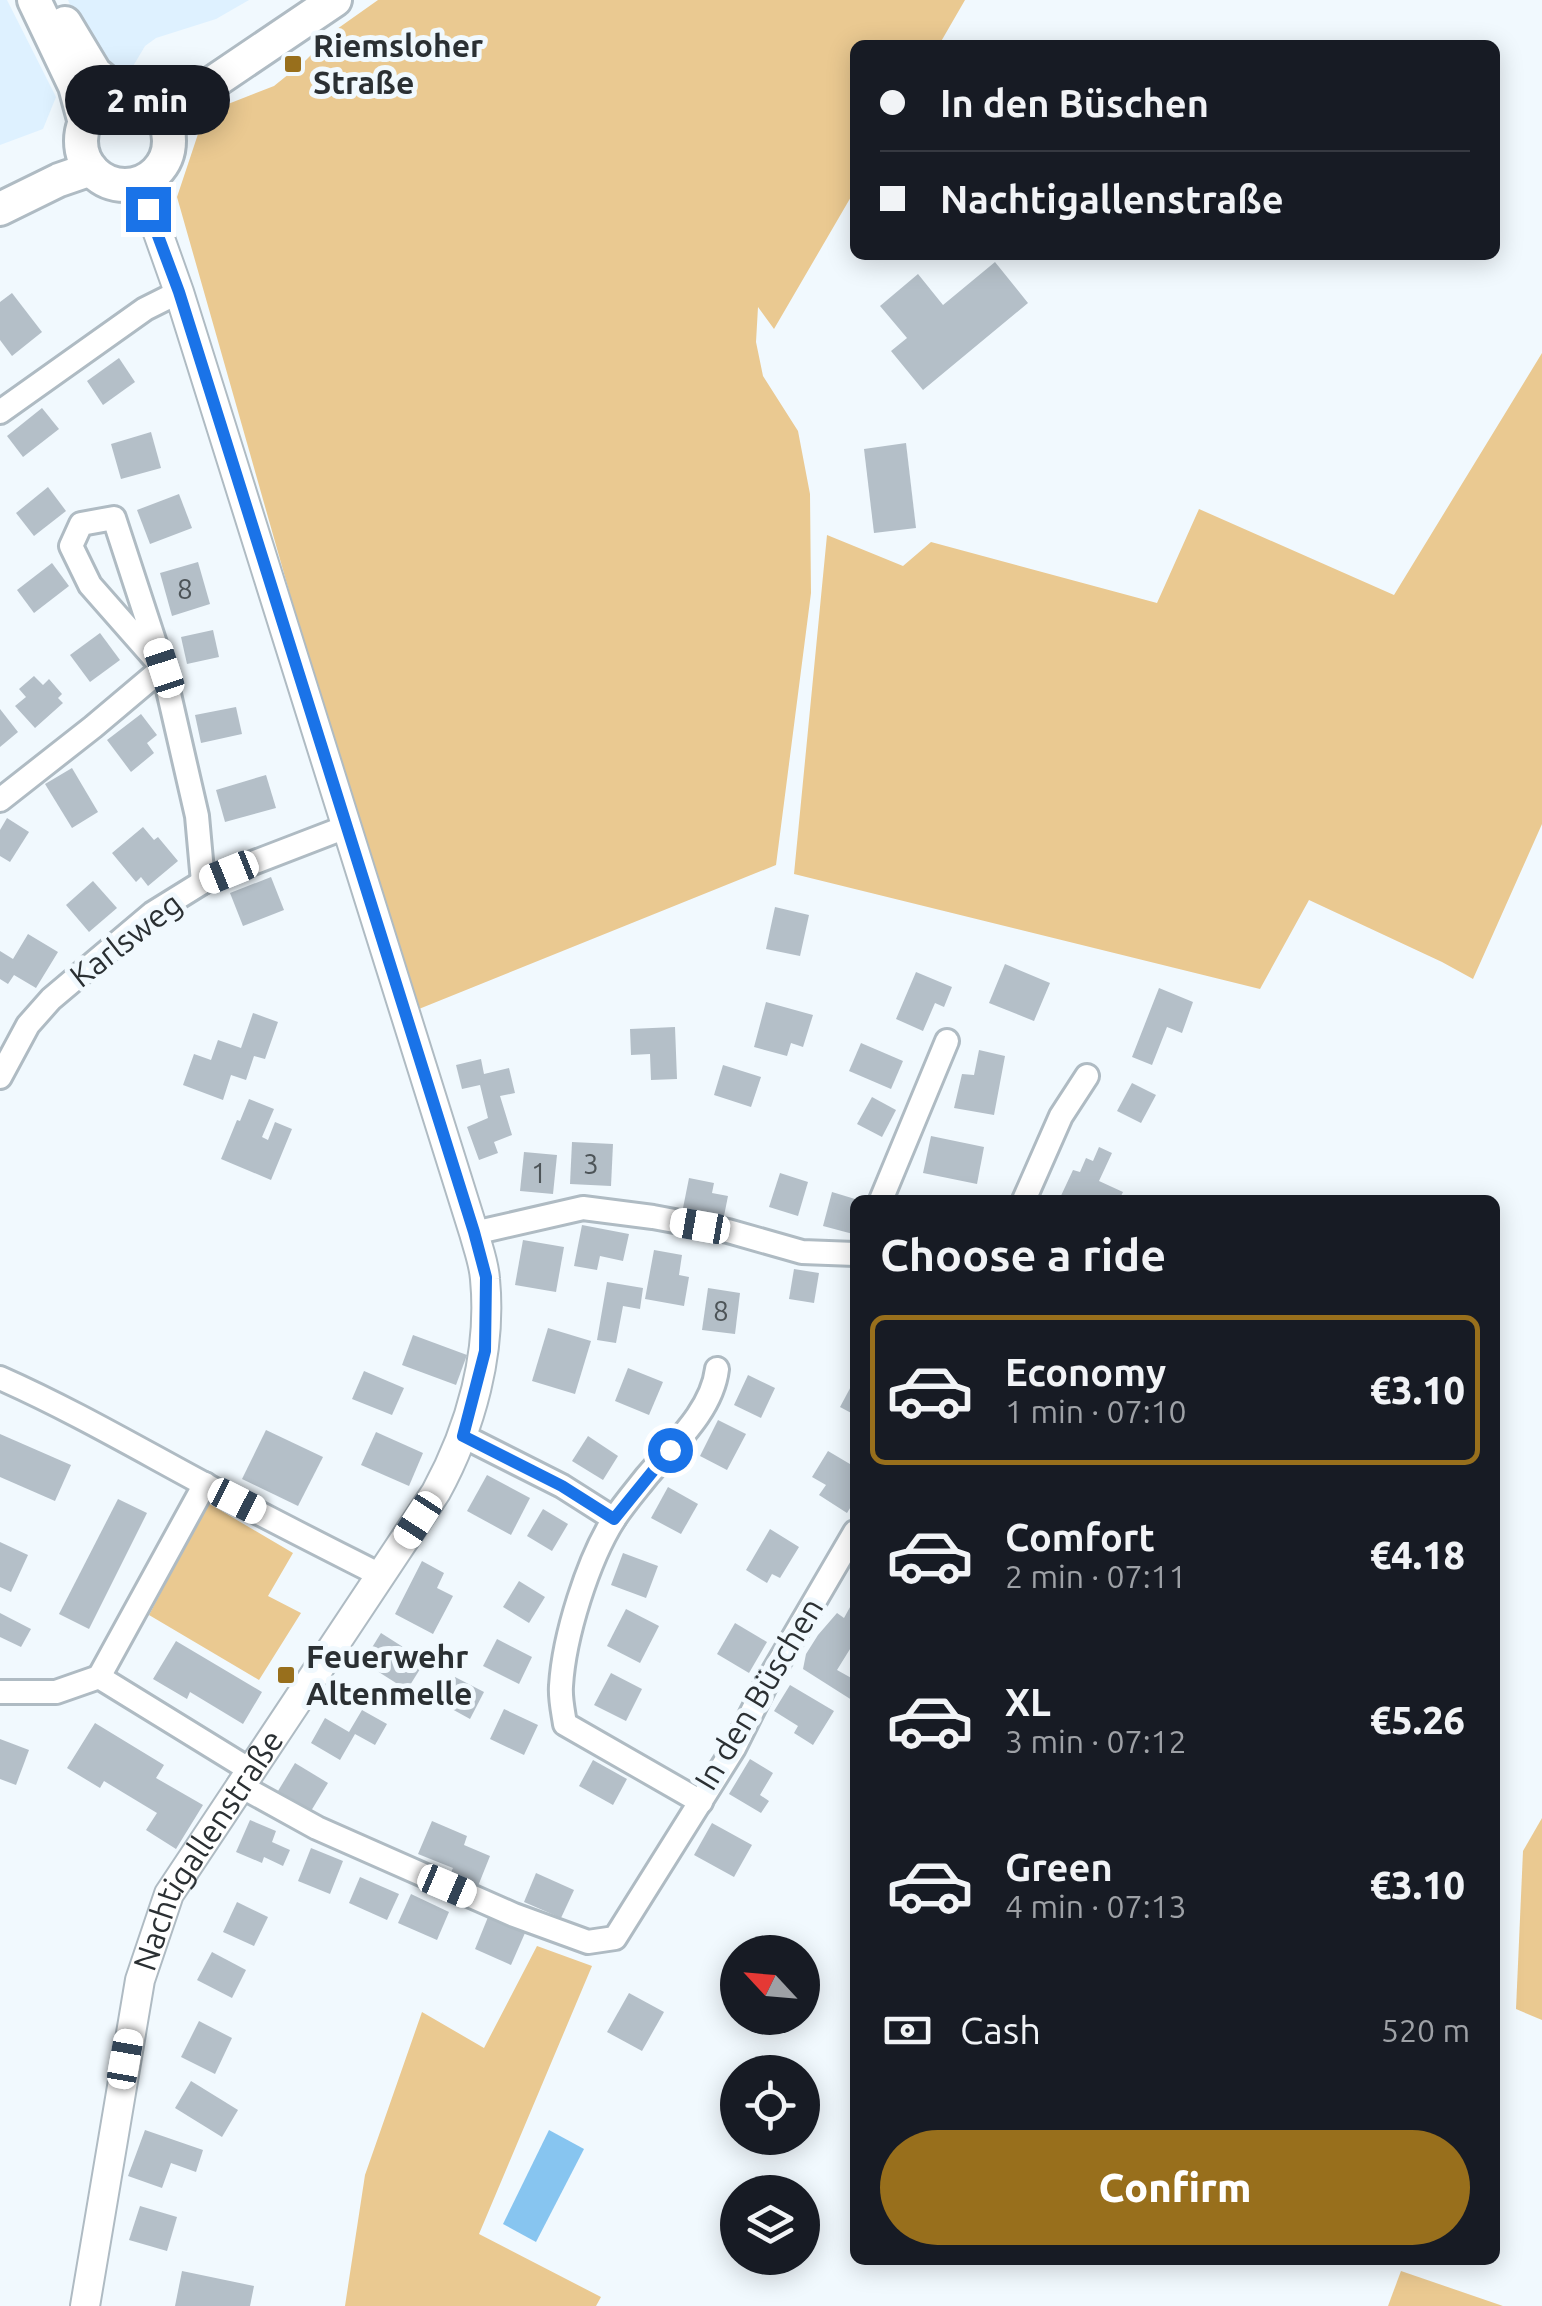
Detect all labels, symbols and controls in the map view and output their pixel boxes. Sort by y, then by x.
place label: Riemsloher Straße [313,27,483,100]
marker: Riemsloher Straße [282,53,304,75]
callout: 2 min [66,64,230,134]
text: 2 min [107,82,188,118]
text: In den Büschen [940,82,1209,124]
text: Nachtigallenstraße [940,178,1284,220]
route end [126,187,171,232]
house number: 8 [177,573,193,604]
car [140,635,188,701]
car [196,847,262,897]
street label: Karlsweg [63,885,188,994]
house number: 3 [583,1148,599,1179]
house number: 1 [531,1157,547,1188]
car [668,1206,732,1246]
text: Choose a ride [880,1229,1166,1280]
house number: 8 [713,1295,729,1326]
icon: car [885,1345,975,1435]
text: Economy [1005,1351,1166,1393]
text: €3.10 [1370,1369,1465,1411]
text: 1 min · 07:10 [1005,1393,1187,1429]
route start [648,1428,693,1473]
car [203,1474,271,1528]
car [389,1487,447,1553]
icon: car [885,1510,975,1600]
text: Comfort [1005,1516,1155,1558]
text: €4.18 [1370,1534,1465,1576]
text: 2 min · 07:11 [1005,1558,1187,1594]
street label: In den Büschen [687,1591,830,1796]
place label: Feuerwehr Altenmelle [306,1638,472,1711]
marker: Feuerwehr Altenmelle [275,1664,297,1686]
icon: car [885,1675,975,1765]
text: XL [1005,1681,1051,1723]
text: €5.26 [1370,1699,1465,1741]
street label: Nachtigallenstraße [126,1723,290,1975]
text: 3 min · 07:12 [1005,1723,1187,1759]
icon: car [885,1840,975,1930]
text: Green [1005,1846,1113,1888]
car [414,1860,480,1912]
text: €3.10 [1370,1864,1465,1906]
text: 4 min · 07:13 [1005,1888,1187,1924]
north arrow [720,1935,820,2035]
map controls [720,1935,820,2275]
icon: cash [880,2003,935,2058]
text: Cash [960,2009,1041,2051]
text: 520 m [1381,2012,1470,2048]
car [105,2027,145,2091]
button: locate [720,2055,820,2155]
button: Confirm [880,2130,1470,2245]
button: layers [720,2175,820,2275]

